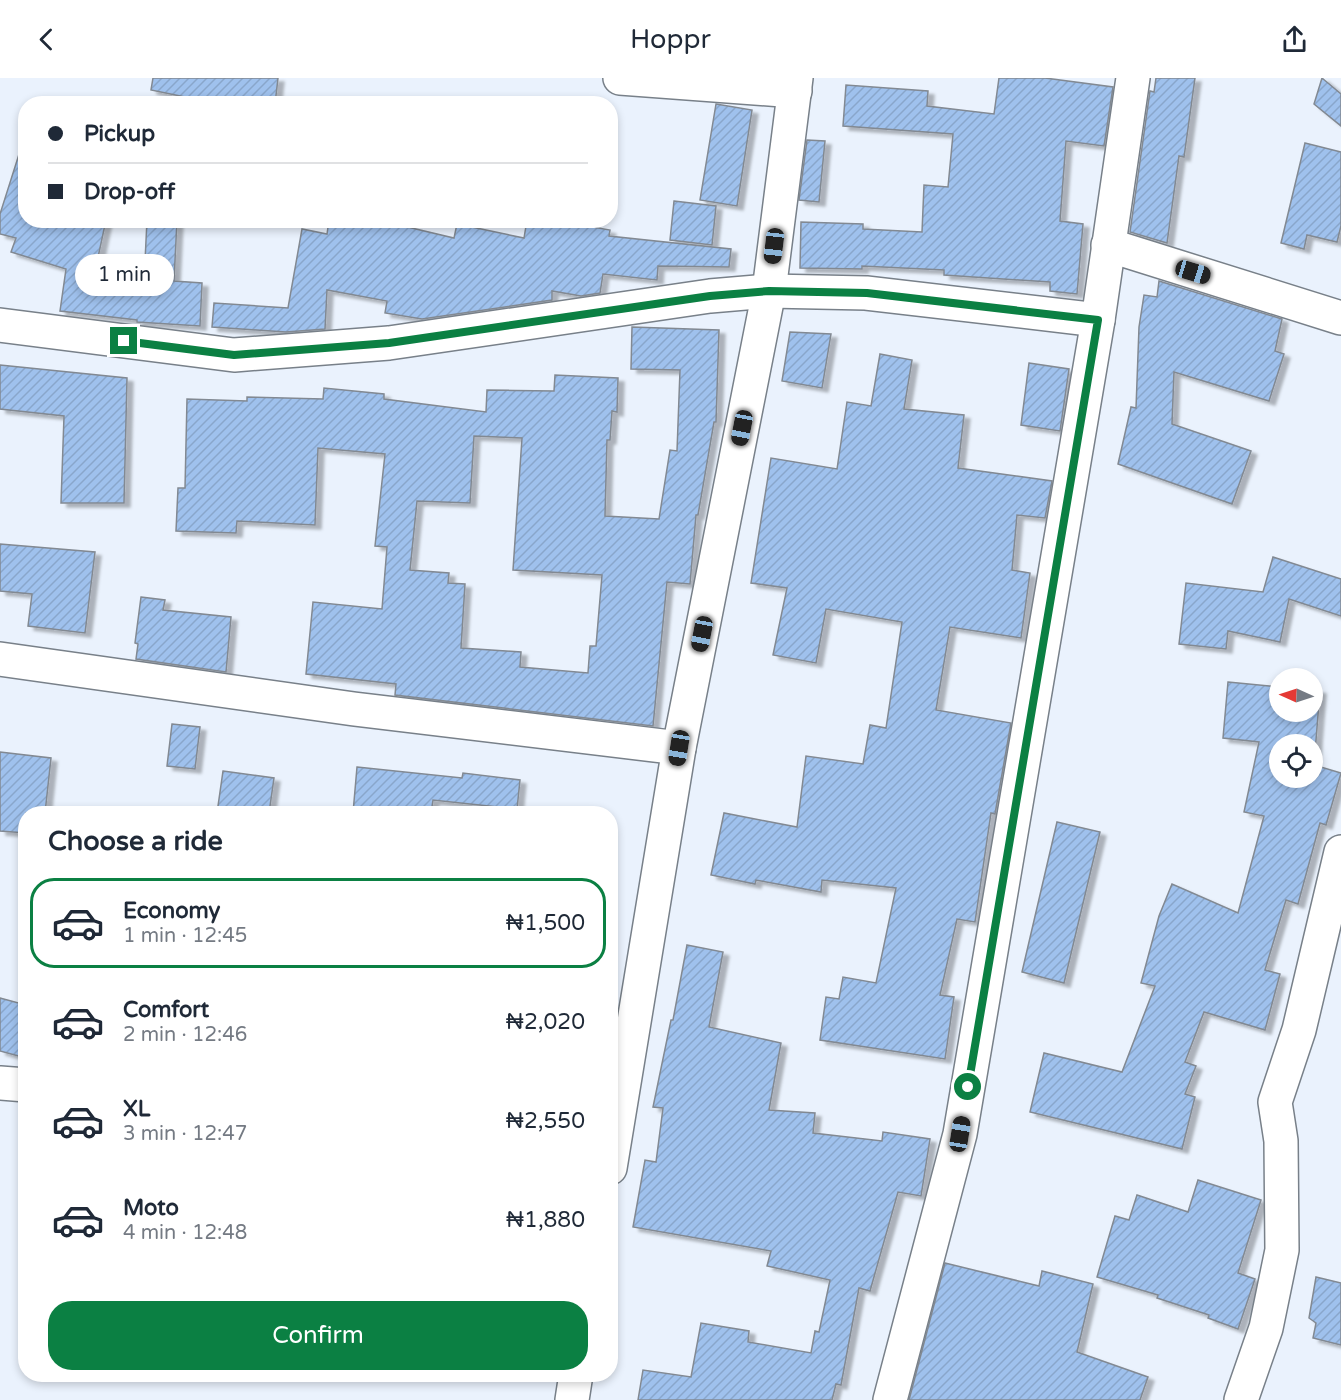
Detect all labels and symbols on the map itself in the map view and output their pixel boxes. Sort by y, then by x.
car [763,227,785,265]
callout: 1 min [74,254,174,296]
car [1173,258,1213,286]
route end [110,327,137,354]
car [730,409,754,447]
car [690,615,714,653]
north arrow [1269,668,1323,722]
car [667,729,691,767]
route start [954,1073,981,1100]
car [948,1115,972,1153]

